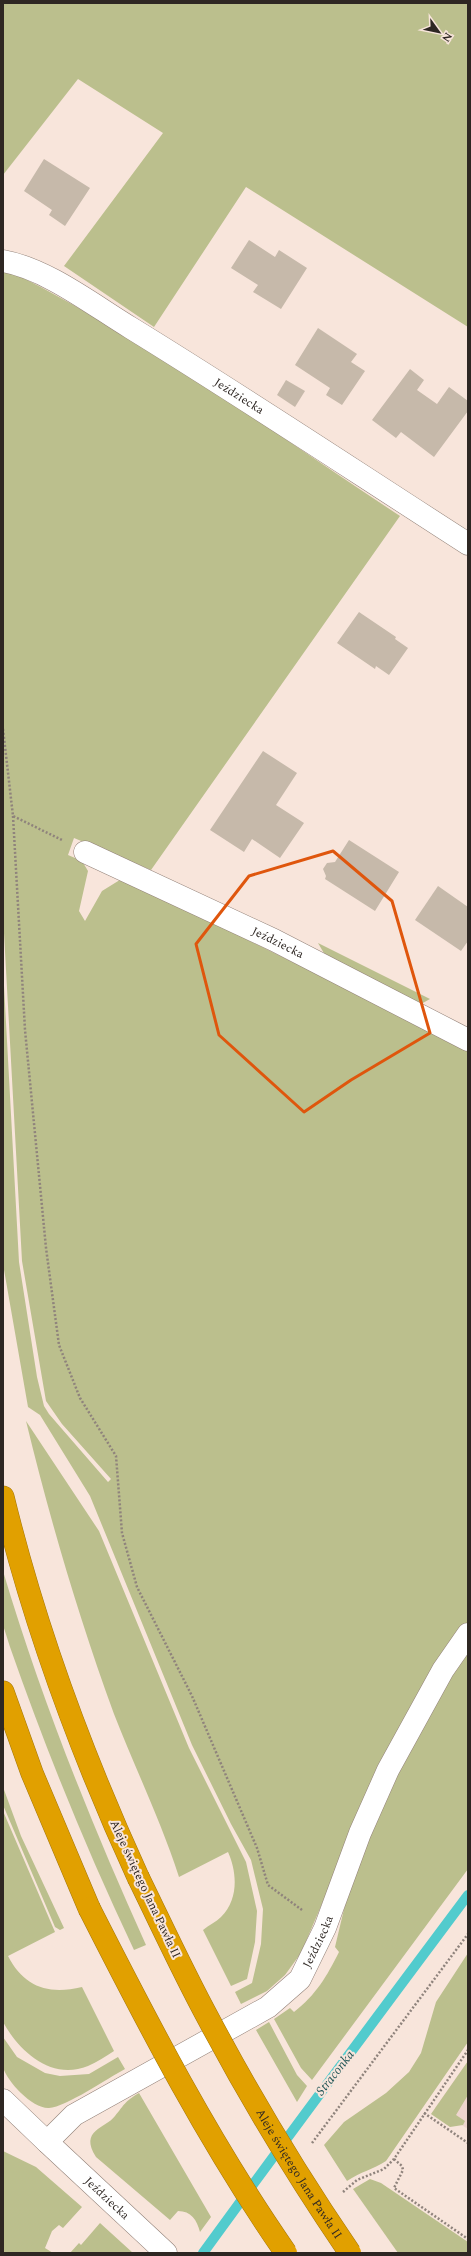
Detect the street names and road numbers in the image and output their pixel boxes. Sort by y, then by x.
street label: Jeździecka [210,373,268,419]
street label: Jeździecka [249,921,307,963]
street label: Aleje świętego Jana Pawła II [105,1817,185,1961]
street label: Jeździecka [297,1913,338,1971]
street label: Aleje świętego Jana Pawła II [251,2105,347,2243]
street label: Jeździecka [80,2172,134,2224]

